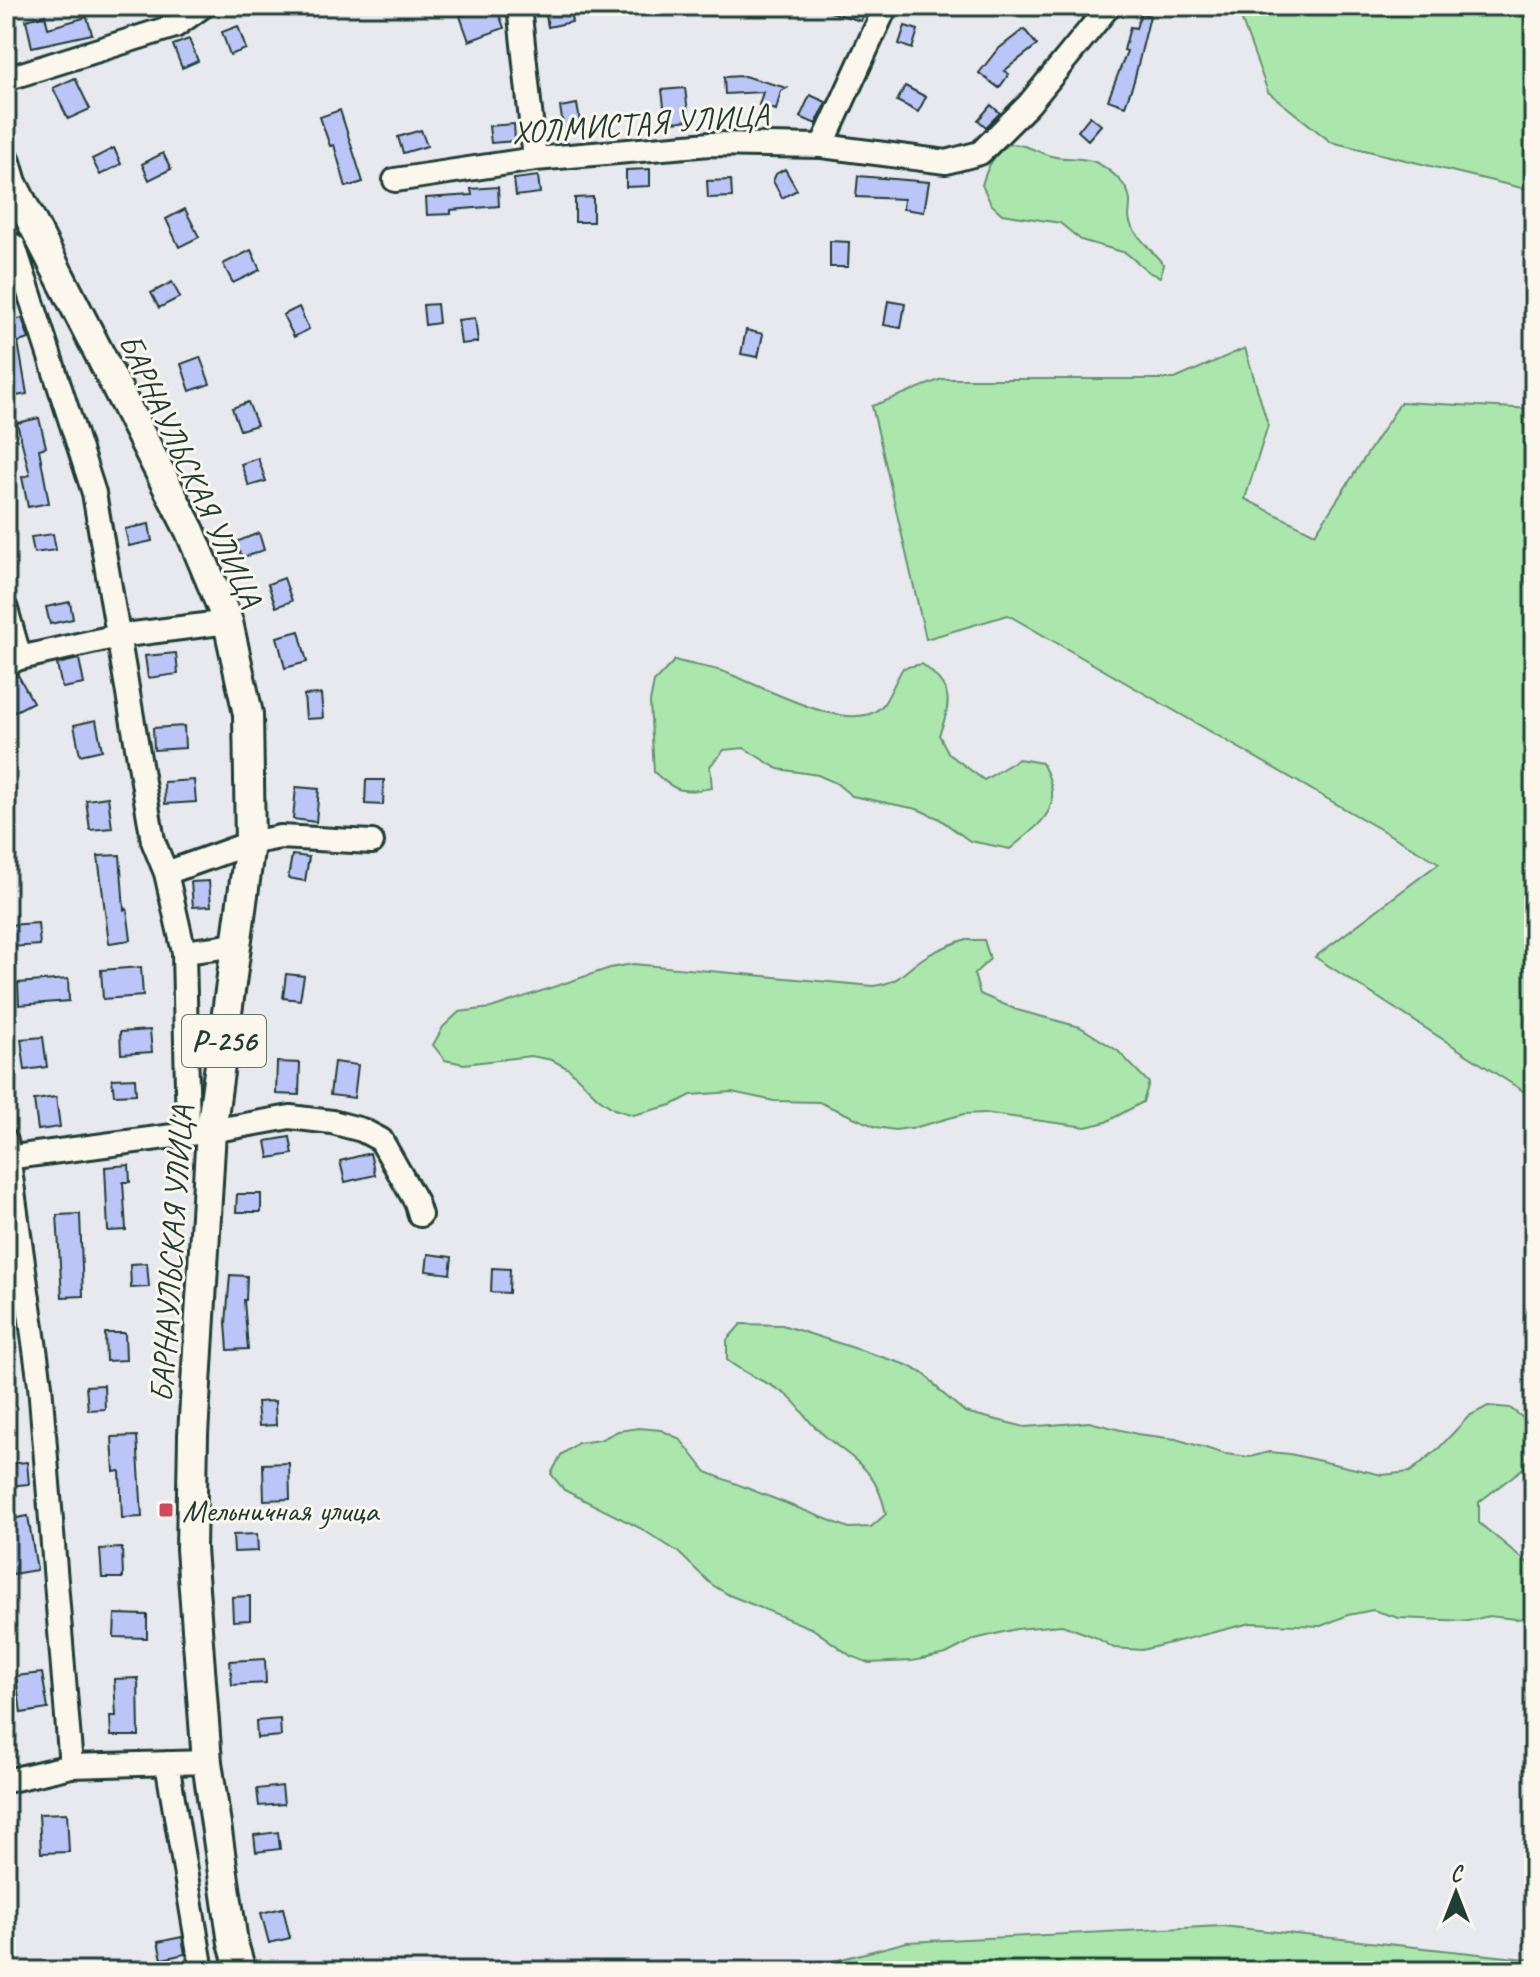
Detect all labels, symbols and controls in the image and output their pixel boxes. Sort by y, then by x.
street label: ХОЛМИСТАЯ УЛИЦА [510,94,772,153]
street label: БАРНАУЛЬСКАЯ УЛИЦА [109,327,272,614]
road number: Р-256 [182,1015,266,1067]
street label: БАРНАУЛЬСКАЯ УЛИЦА [141,1104,202,1403]
place label: Мельничная улица [182,1490,380,1531]
marker: Мельничная улица [157,1501,175,1519]
north arrow [1416,1853,1496,1933]
text: С [1451,1860,1465,1888]

